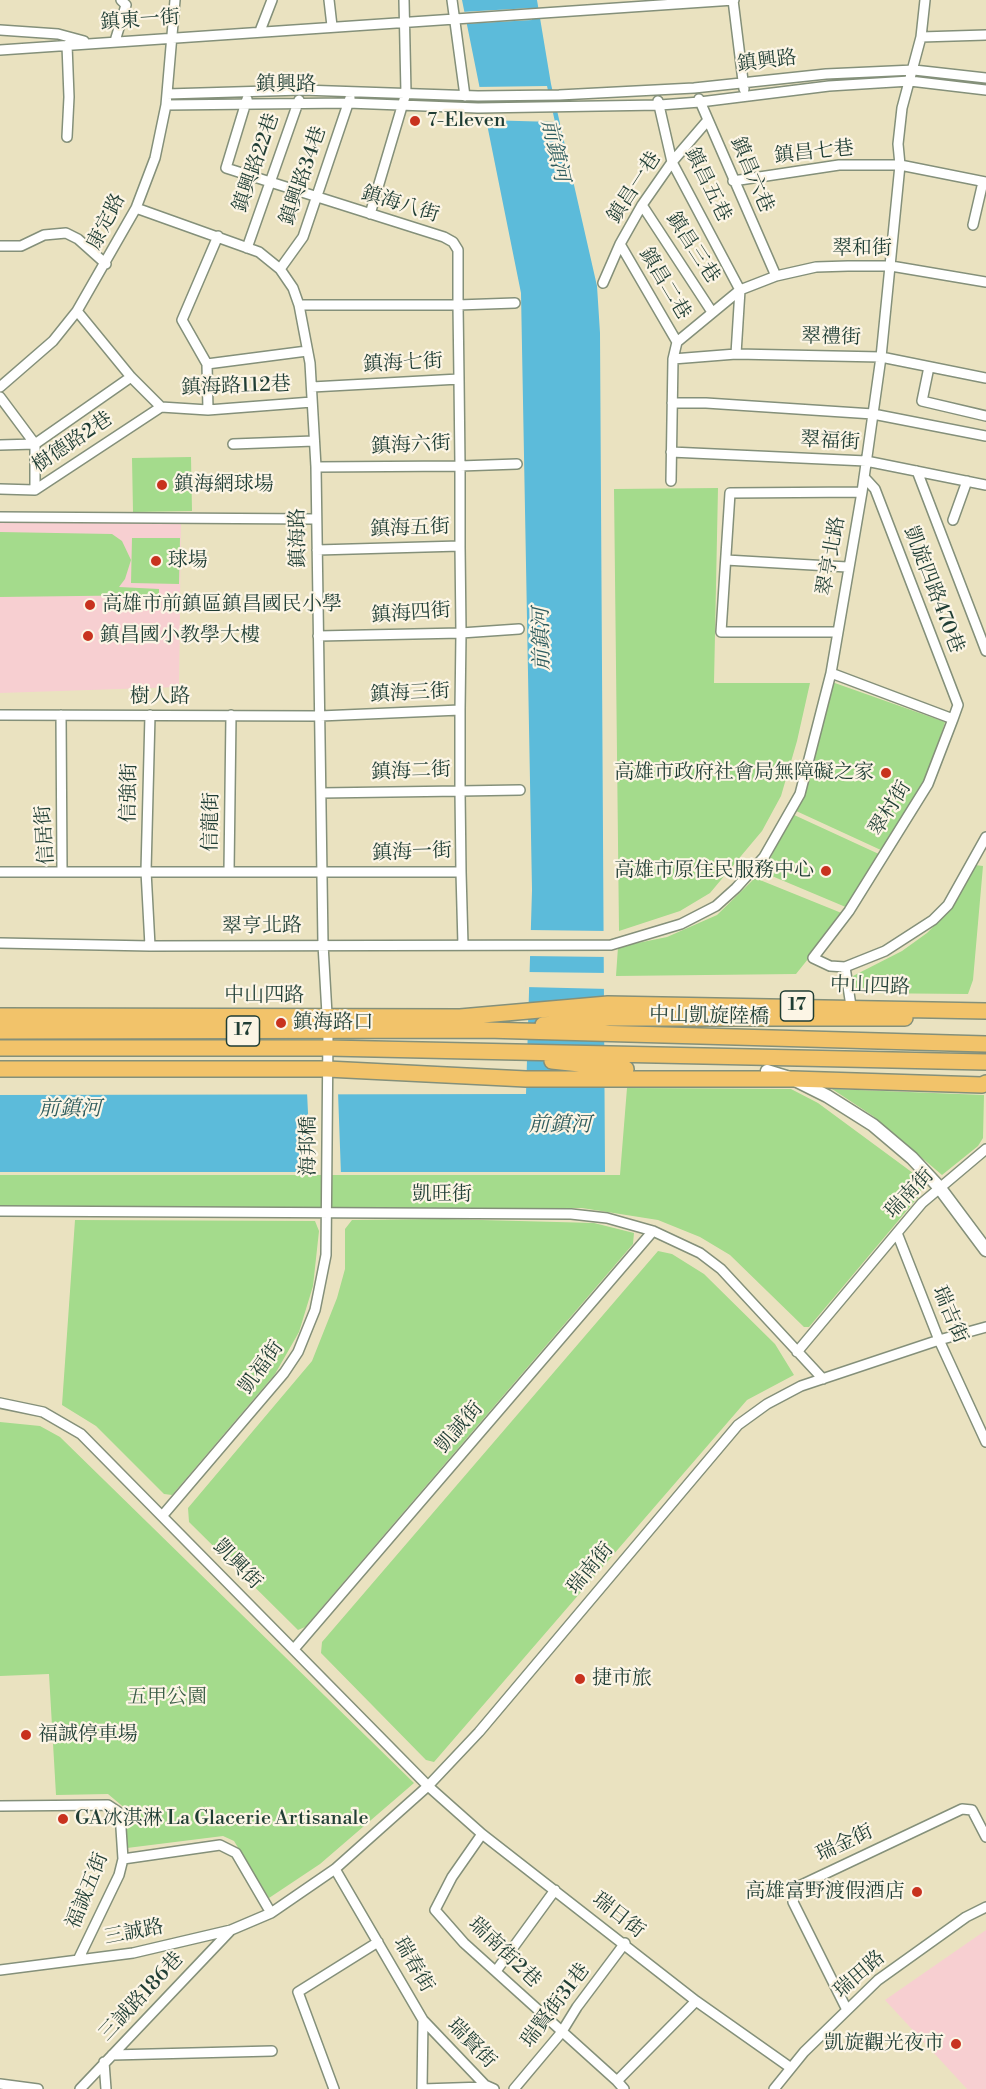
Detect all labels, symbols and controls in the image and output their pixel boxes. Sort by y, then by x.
street label: 鎮東一街 [99,6,181,36]
street label: 鎮興路 [736,46,798,78]
street label: 鎮興路 [256,73,316,97]
place label: 7-Eleven [427,109,506,133]
street label: 鎮興路22巷 [229,110,285,216]
marker: 7-Eleven [408,114,422,128]
water label: 前鎮河 [535,117,573,185]
street label: 鎮興路34巷 [276,123,332,229]
street label: 鎮昌六巷 [724,133,778,217]
street label: 鎮昌七巷 [773,137,855,169]
street label: 鎮昌五巷 [679,144,735,226]
street label: 鎮昌一巷 [603,148,667,228]
street label: 鎮海八街 [358,182,442,228]
street label: 康定路 [83,190,131,254]
street label: 鎮昌三巷 [660,208,724,288]
street label: 翠和街 [832,237,892,261]
street label: 鎮昌二巷 [633,244,695,324]
street label: 翠禮街 [801,325,861,351]
street label: 鎮海七街 [362,350,444,378]
street label: 鎮海路112巷 [181,373,291,401]
street label: 樹德路2巷 [28,407,118,479]
street label: 翠福街 [799,428,861,456]
street label: 鎮海六街 [370,432,452,460]
place label: 鎮海網球場 [174,473,274,497]
marker: 鎮海網球場 [155,478,169,492]
street label: 鎮海路 [286,508,312,568]
street label: 翠亨北路 [813,515,851,597]
street label: 鎮海五街 [370,516,450,542]
street label: 凱旋四路470巷 [898,523,968,657]
place label: 球場 [168,549,208,573]
marker: 球場 [149,554,163,568]
place label: 高雄市前鎮區鎮昌國民小學 [102,593,342,617]
marker: 高雄市前鎮區鎮昌國民小學 [83,598,97,612]
street label: 鎮海四街 [370,599,452,629]
water label: 前鎮河 [530,607,556,671]
place label: 鎮昌國小教學大樓 [100,624,260,648]
marker: 鎮昌國小教學大樓 [81,629,95,643]
street label: 鎮海三街 [369,680,451,708]
street label: 樹人路 [130,685,190,709]
street label: 鎮海二街 [371,759,451,785]
place label: 高雄市政府社會局無障礙之家 [614,761,874,785]
street label: 信強街 [117,763,143,823]
marker: 高雄市政府社會局無障礙之家 [879,766,893,780]
street label: 翠村街 [865,777,917,841]
street label: 信龍街 [199,792,225,852]
street label: 信居街 [32,804,60,866]
street label: 鎮海一街 [372,840,452,866]
place label: 高雄市原住民服務中心 [614,859,814,883]
marker: 高雄市原住民服務中心 [819,864,833,878]
street label: 翠亨北路 [222,914,302,940]
street label: 中山四路 [830,974,910,1000]
street label: 中山四路 [224,984,304,1008]
road number: 17 [780,991,814,1021]
street label: 中山凱旋陸橋 [649,1004,769,1030]
place label: 鎮海路口 [293,1011,373,1035]
road number: 17 [226,1016,260,1046]
marker: 鎮海路口 [274,1016,288,1030]
water label: 前鎮河 [39,1097,101,1123]
water label: 前鎮河 [529,1113,591,1139]
street label: 海邦橋 [297,1116,321,1176]
street label: 瑞南街 [881,1164,939,1224]
street label: 凱旺街 [412,1183,472,1207]
street label: 瑞吉街 [926,1283,972,1347]
street label: 凱福街 [235,1337,289,1399]
street label: 凱誠街 [431,1397,489,1459]
street label: 凱興街 [208,1535,266,1595]
street label: 瑞南街 [563,1538,619,1600]
place label: 捷市旅 [592,1667,652,1691]
marker: 捷市旅 [573,1672,587,1686]
park label: 五甲公園 [127,1686,207,1710]
place label: 福誠停車場 [38,1723,138,1747]
marker: 福誠停車場 [19,1728,33,1742]
place label: GA冰淇淋 La Glacerie Artisanale [75,1807,369,1831]
marker: GA冰淇淋 La Glacerie Artisanale [56,1812,70,1826]
street label: 瑞金街 [813,1820,877,1868]
street label: 福誠五街 [62,1849,114,1933]
place label: 高雄富野渡假酒店 [745,1880,905,1904]
marker: 高雄富野渡假酒店 [910,1885,924,1899]
street label: 瑞日街 [587,1888,649,1944]
street label: 瑞南街2巷 [463,1913,545,1993]
street label: 三誠路 [102,1915,166,1951]
street label: 瑞春街 [388,1933,438,1997]
street label: 瑞田路 [829,1946,891,2004]
street label: 三誠路186巷 [95,1948,189,2046]
street label: 瑞賢街31巷 [517,1959,595,2053]
street label: 瑞賢街 [442,2014,500,2074]
place label: 凱旋觀光夜市 [824,2032,944,2056]
marker: 凱旋觀光夜市 [949,2037,963,2051]

